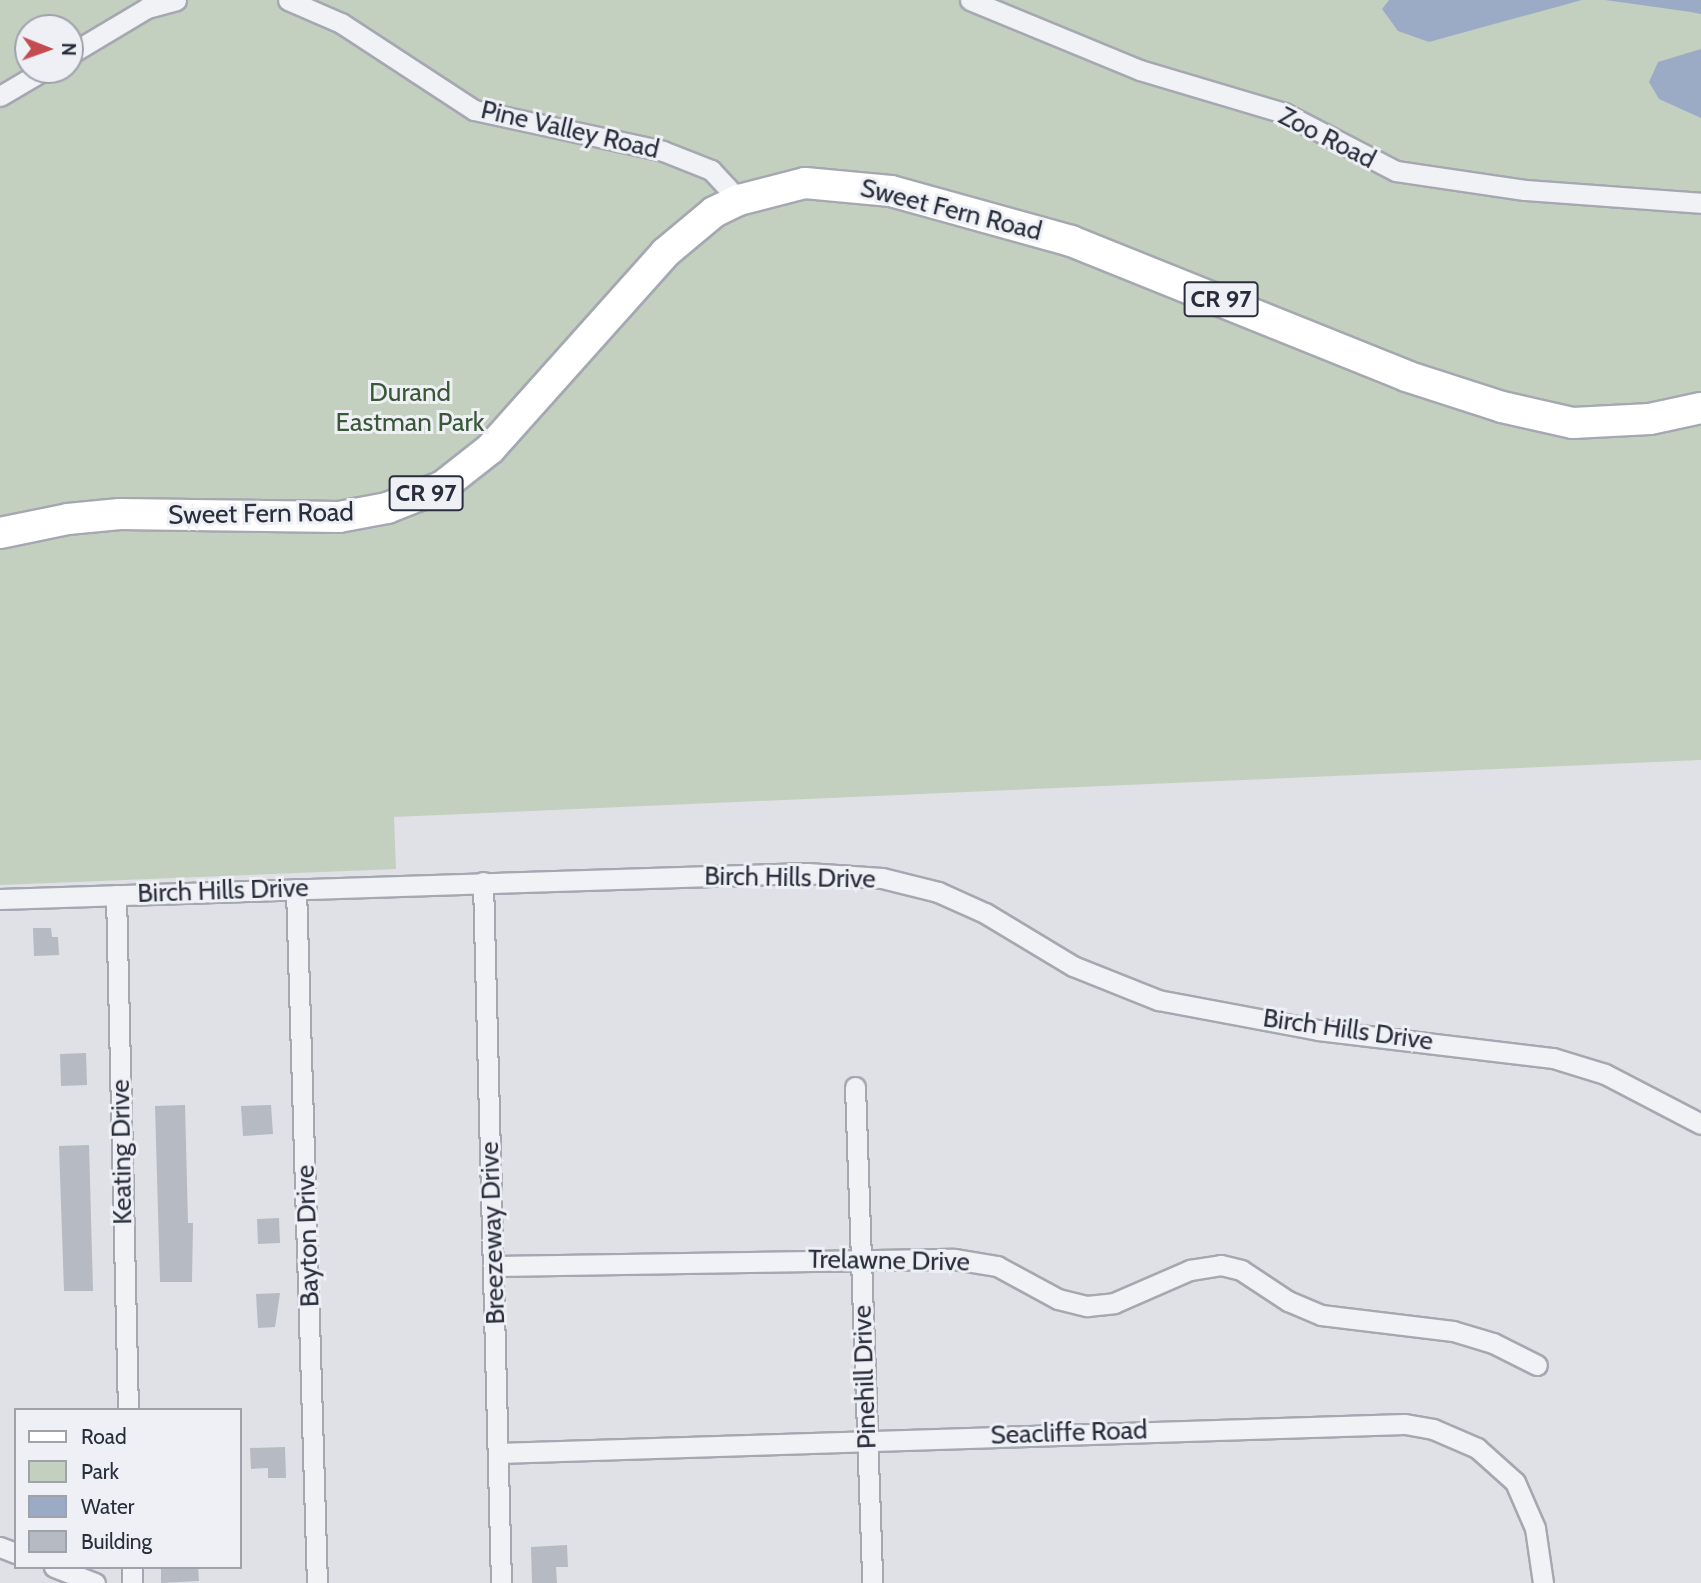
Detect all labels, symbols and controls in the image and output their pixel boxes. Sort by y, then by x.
north arrow [14,14,84,84]
text: N [57,42,80,56]
street label: Pine Valley Road [478,94,662,166]
street label: Zoo Road [1273,100,1381,176]
street label: Sweet Fern Road [857,172,1045,248]
road number: CR 97 [1182,278,1260,320]
park label: Durand Eastman Park [336,377,484,438]
road number: CR 97 [388,472,464,514]
street label: Sweet Fern Road [168,497,354,531]
street label: Birch Hills Drive [704,861,876,895]
street label: Birch Hills Drive [137,872,309,910]
street label: Birch Hills Drive [1261,1003,1435,1057]
street label: Keating Drive [105,1079,139,1225]
street label: Breezeway Drive [474,1141,512,1325]
street label: Bayton Drive [290,1164,326,1308]
street label: Trelawne Drive [808,1244,970,1278]
street label: Pinehill Drive [847,1304,883,1450]
legend [14,1408,242,1569]
street label: Seacliffe Road [990,1415,1148,1451]
text: Road [81,1424,127,1449]
text: Park [81,1459,119,1484]
text: Water [81,1494,134,1519]
text: Building [81,1529,152,1554]

